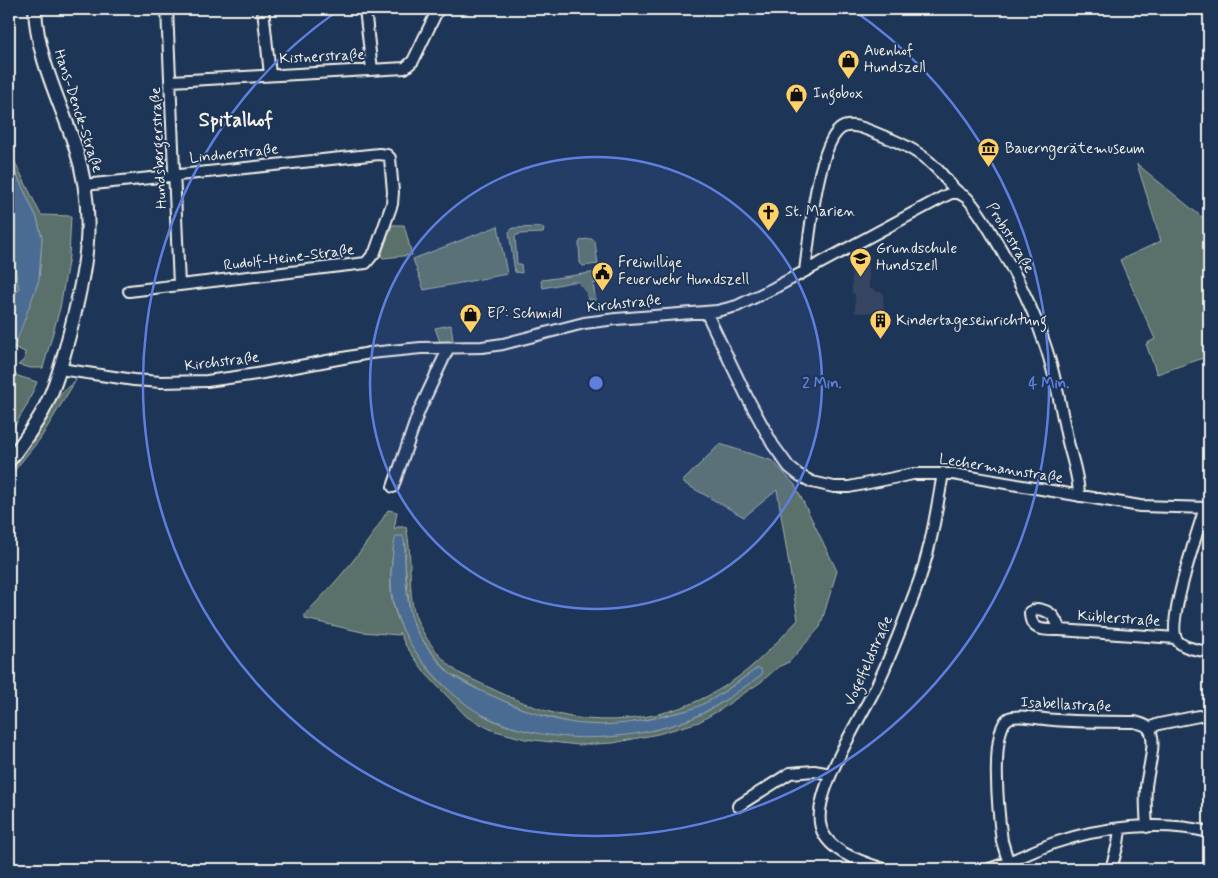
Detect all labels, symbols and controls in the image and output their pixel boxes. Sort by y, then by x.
place label: Auenhof Hundszell [864,41,926,78]
street label: Kistnerstraße [279,45,365,69]
street label: Hans-Denck-Straße [49,47,107,175]
shop icon: Auenhof Hundszell [836,48,860,79]
shop icon: Ingobox [785,82,809,113]
place label: Ingobox [813,84,864,105]
street label: Hundsbergerstraße [146,87,173,209]
district label: Spitalhof [199,107,274,134]
museum icon: Bauerngerätemuseum [977,137,1001,168]
street label: Lindnerstraße [188,139,280,169]
place label: Bauerngerätemuseum [1005,139,1145,160]
street label: Probststraße [981,199,1039,277]
church icon: St. Marien [757,200,781,231]
place label: St. Marien [785,202,856,222]
place label: Grundschule Hundszell [876,239,957,276]
street label: Rudolf-Heine-Straße [223,240,355,276]
school or university icon: Grundschule Hundszell [848,246,872,277]
place label: Freiwillige Feuerwehr Hundszell [618,253,750,290]
public building icon: Freiwillige Feuerwehr Hundszell [590,260,614,291]
street label: Kirchstraße [586,290,662,318]
shop icon: EP: Schmidl [459,302,483,333]
place label: EP: Schmidl [487,304,562,324]
building icon: Kindertageseinrichtung [868,309,892,340]
place label: Kindertageseinrichtung [896,311,1047,332]
street label: Kirchstraße [184,348,260,376]
centre of rings [587,374,605,392]
text: 2 Min. [802,374,842,394]
text: 4 Min. [1029,374,1069,394]
street label: Lechermannstraße [937,449,1065,489]
street label: Küblerstraße [1077,606,1161,632]
street label: Vogelfeldstraße [840,613,899,710]
street label: Isabellastraße [1020,693,1112,717]

